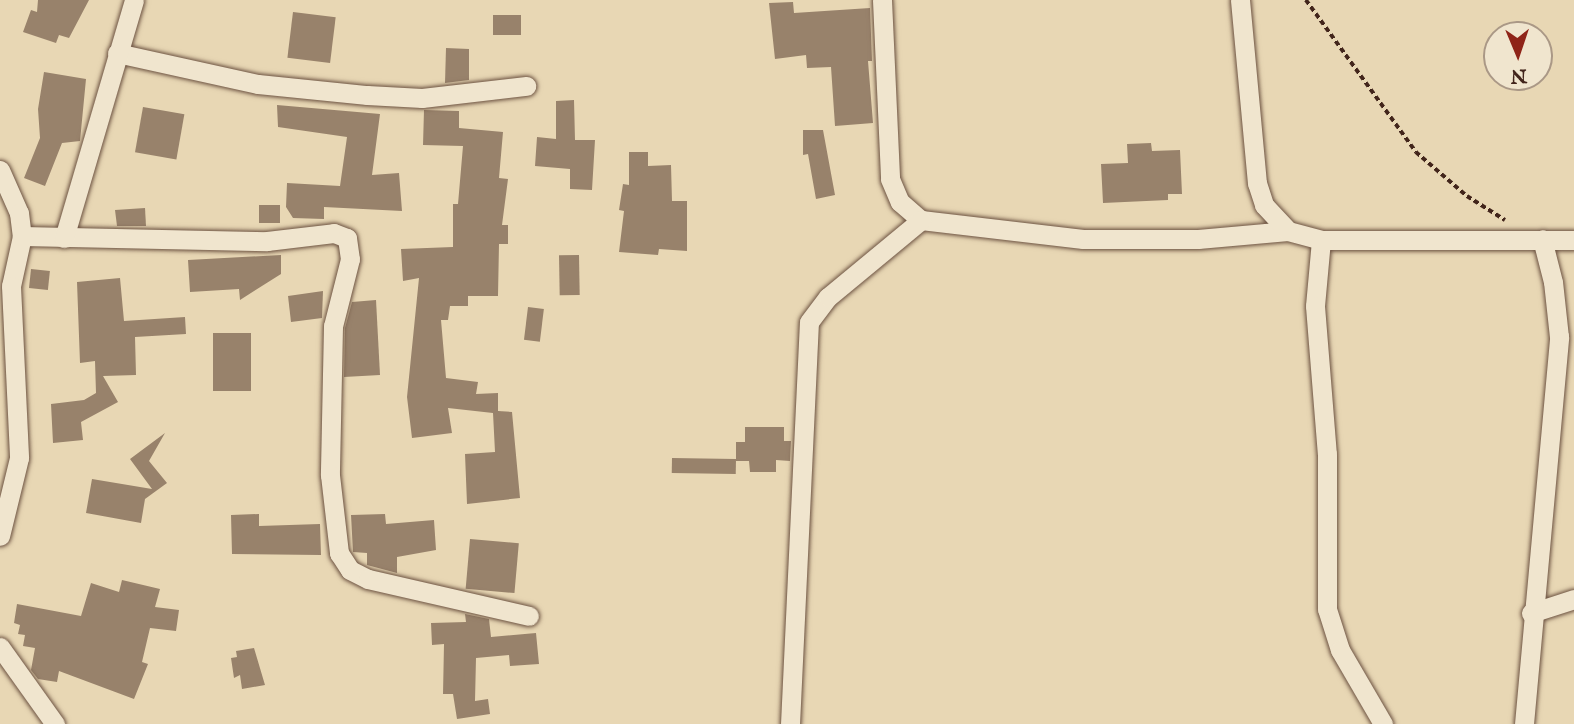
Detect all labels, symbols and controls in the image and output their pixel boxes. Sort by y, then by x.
north arrow [1483,21,1553,91]
text: N [1510,63,1527,87]

